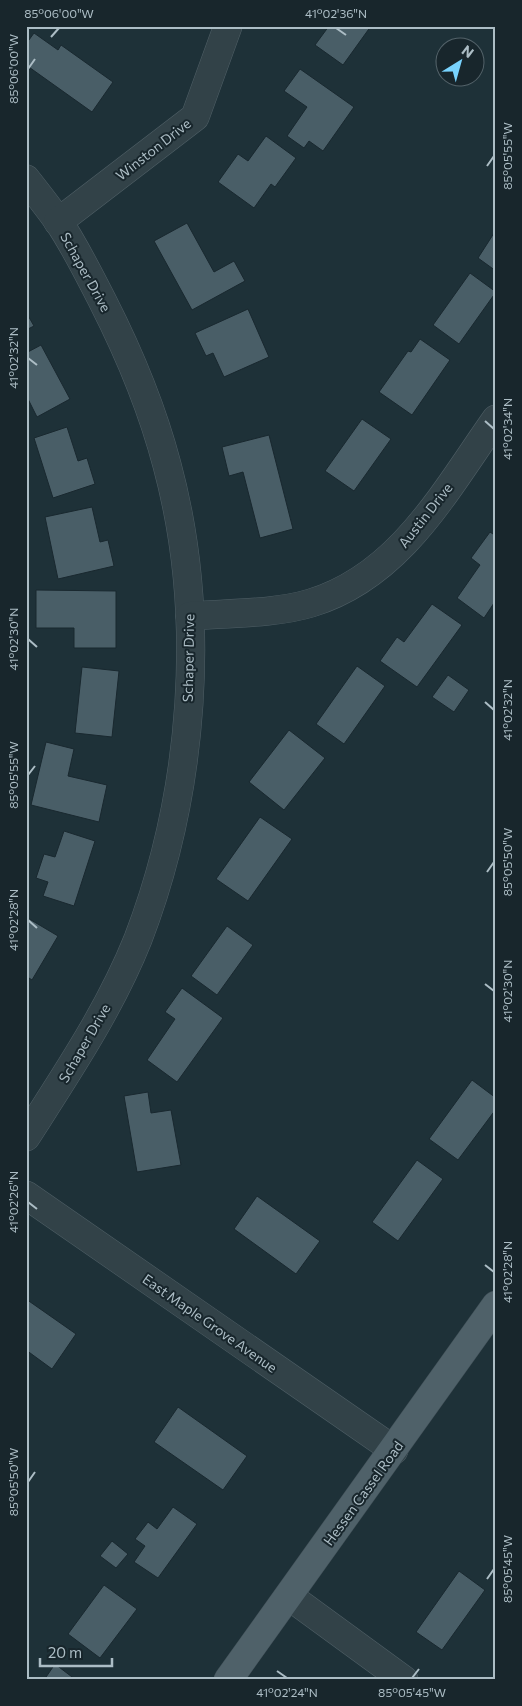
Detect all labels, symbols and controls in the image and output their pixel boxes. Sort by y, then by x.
text: 85°06'00"W [24,6,94,20]
text: 41°02'36"N [305,6,367,20]
text: 85°06'00"W [6,34,20,104]
north arrow [434,38,484,88]
text: N [459,41,477,61]
street label: Winston Drive [112,114,194,184]
text: 85°05'55"W [500,122,514,190]
street label: Schaper Drive [57,229,115,315]
text: 41°02'32"N [6,327,20,389]
text: 41°02'34"N [500,398,514,460]
street label: Austin Drive [394,479,456,551]
text: 41°02'30"N [6,608,20,670]
street label: Schaper Drive [179,614,197,702]
text: 41°02'32"N [500,679,514,741]
text: 85°05'55"W [6,741,20,809]
text: 85°05'50"W [500,828,514,896]
text: 41°02'28"N [6,889,20,951]
text: 41°02'30"N [500,960,514,1022]
street label: Schaper Drive [55,1001,113,1085]
text: 41°02'26"N [6,1171,20,1233]
text: 41°02'28"N [500,1241,514,1303]
street label: East Maple Grove Avenue [139,1270,281,1376]
street label: Hessen Cassel Road [319,1438,407,1548]
text: 85°05'50"W [6,1448,20,1516]
text: 85°05'45"W [500,1535,514,1603]
scale bar [40,1636,112,1668]
text: 20 m [48,1643,82,1661]
text: 41°02'24"N [256,1685,318,1699]
text: 85°05'45"W [378,1685,446,1699]

